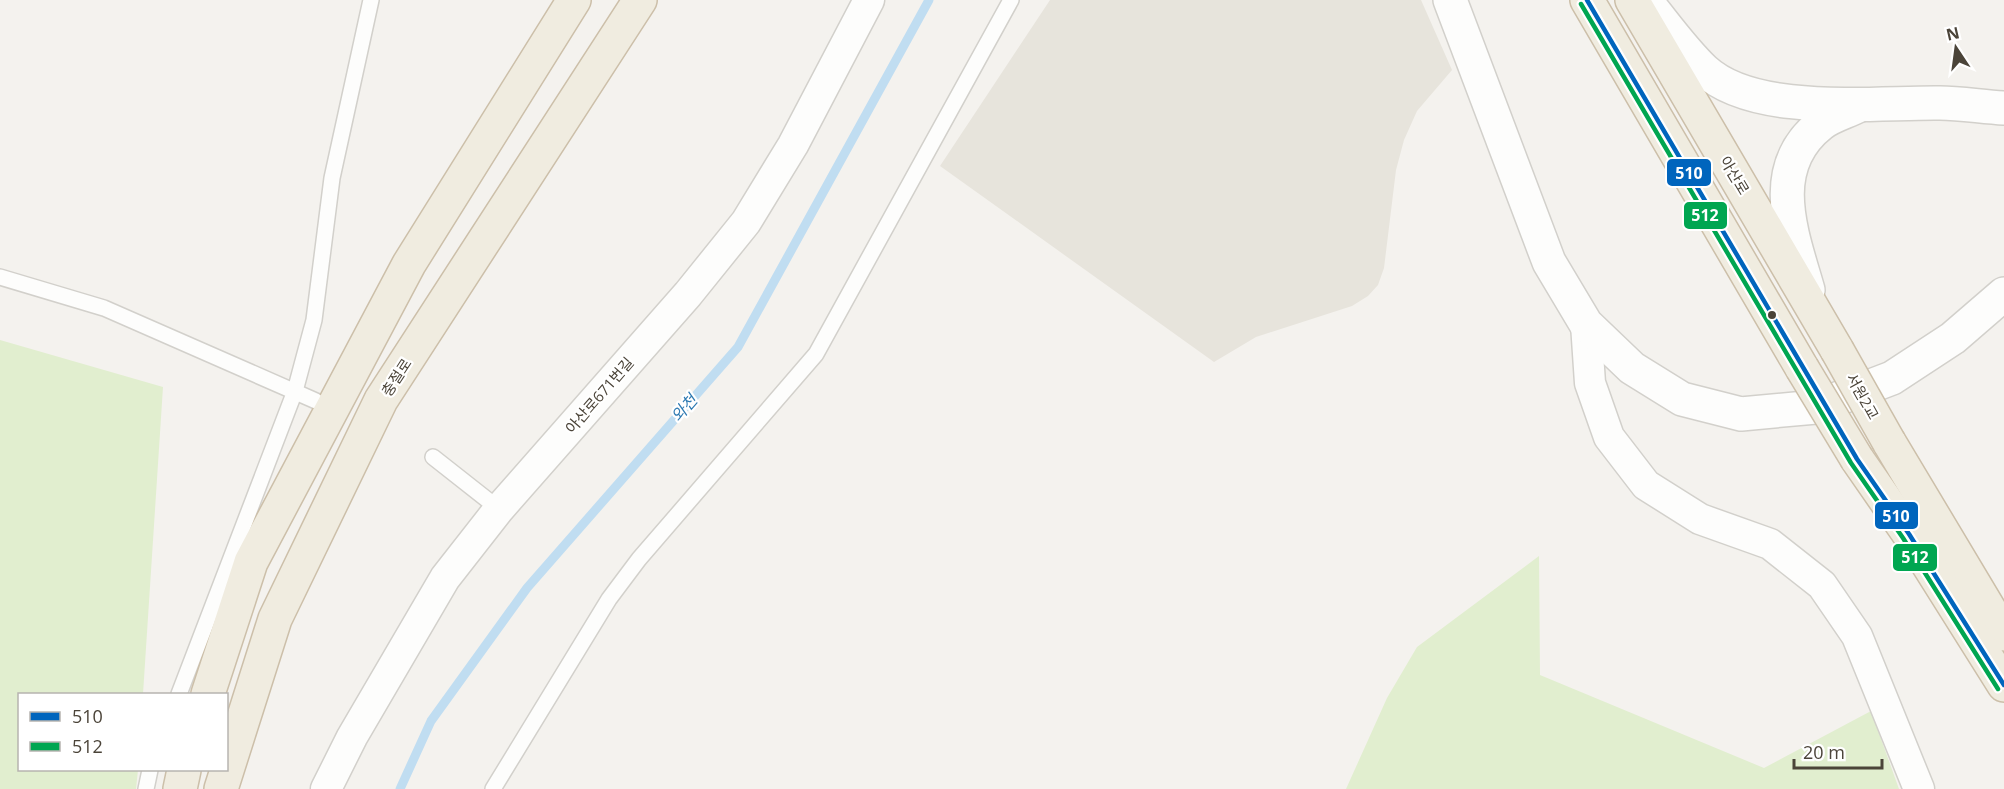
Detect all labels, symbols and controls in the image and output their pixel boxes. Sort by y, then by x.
north arrow [1926,18,1986,78]
text: N [1944,21,1961,46]
street label: 아산로 [1716,152,1754,198]
line badge: 510 [1666,158,1712,187]
text: 510 [1675,162,1703,184]
line badge: 512 [1683,201,1728,230]
text: 512 [1691,204,1719,226]
unlabelled marker [1766,309,1778,321]
street label: 아산로671번길 [560,353,638,437]
street label: 충절로 [376,354,416,400]
street label: 서원2교 [1842,369,1884,423]
water label: 와천 [666,388,703,426]
line badge: 510 [1874,501,1919,530]
text: 510 [1882,505,1910,527]
line badge: 512 [1892,543,1938,572]
text: 512 [1901,546,1929,568]
legend [18,693,228,771]
text: 510 [72,704,103,728]
scale bar [1794,732,1882,770]
text: 512 [72,734,103,758]
text: 20 m [1803,740,1845,764]

